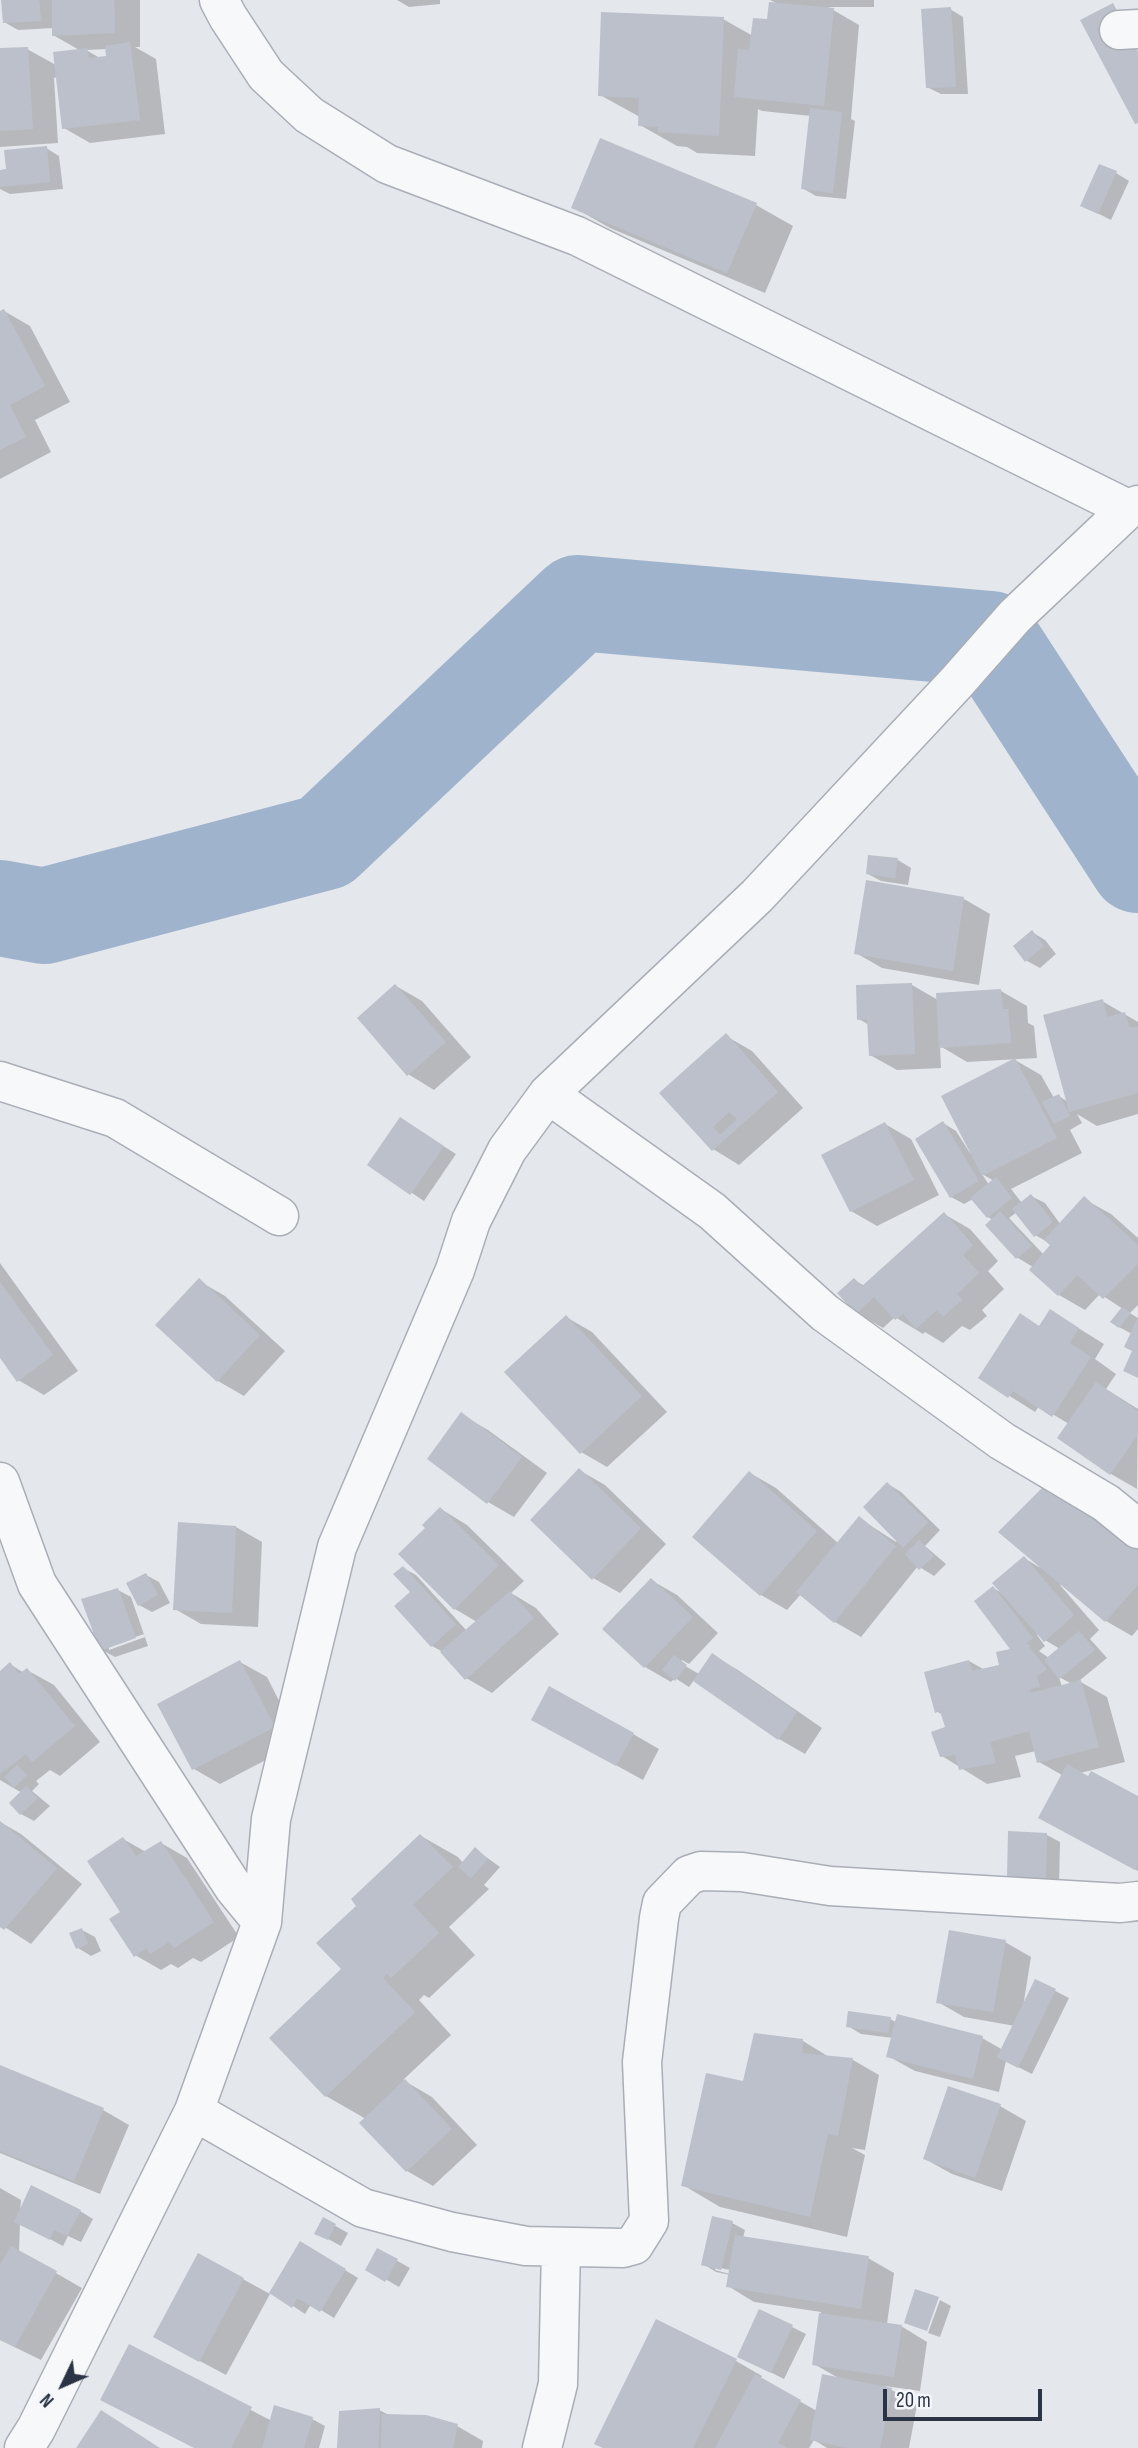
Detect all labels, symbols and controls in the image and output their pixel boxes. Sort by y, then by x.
north arrow [28,2350,98,2420]
scale bar [886,2374,1045,2418]
text: N [36,2388,59,2412]
text: 20 m [896,2388,931,2413]

